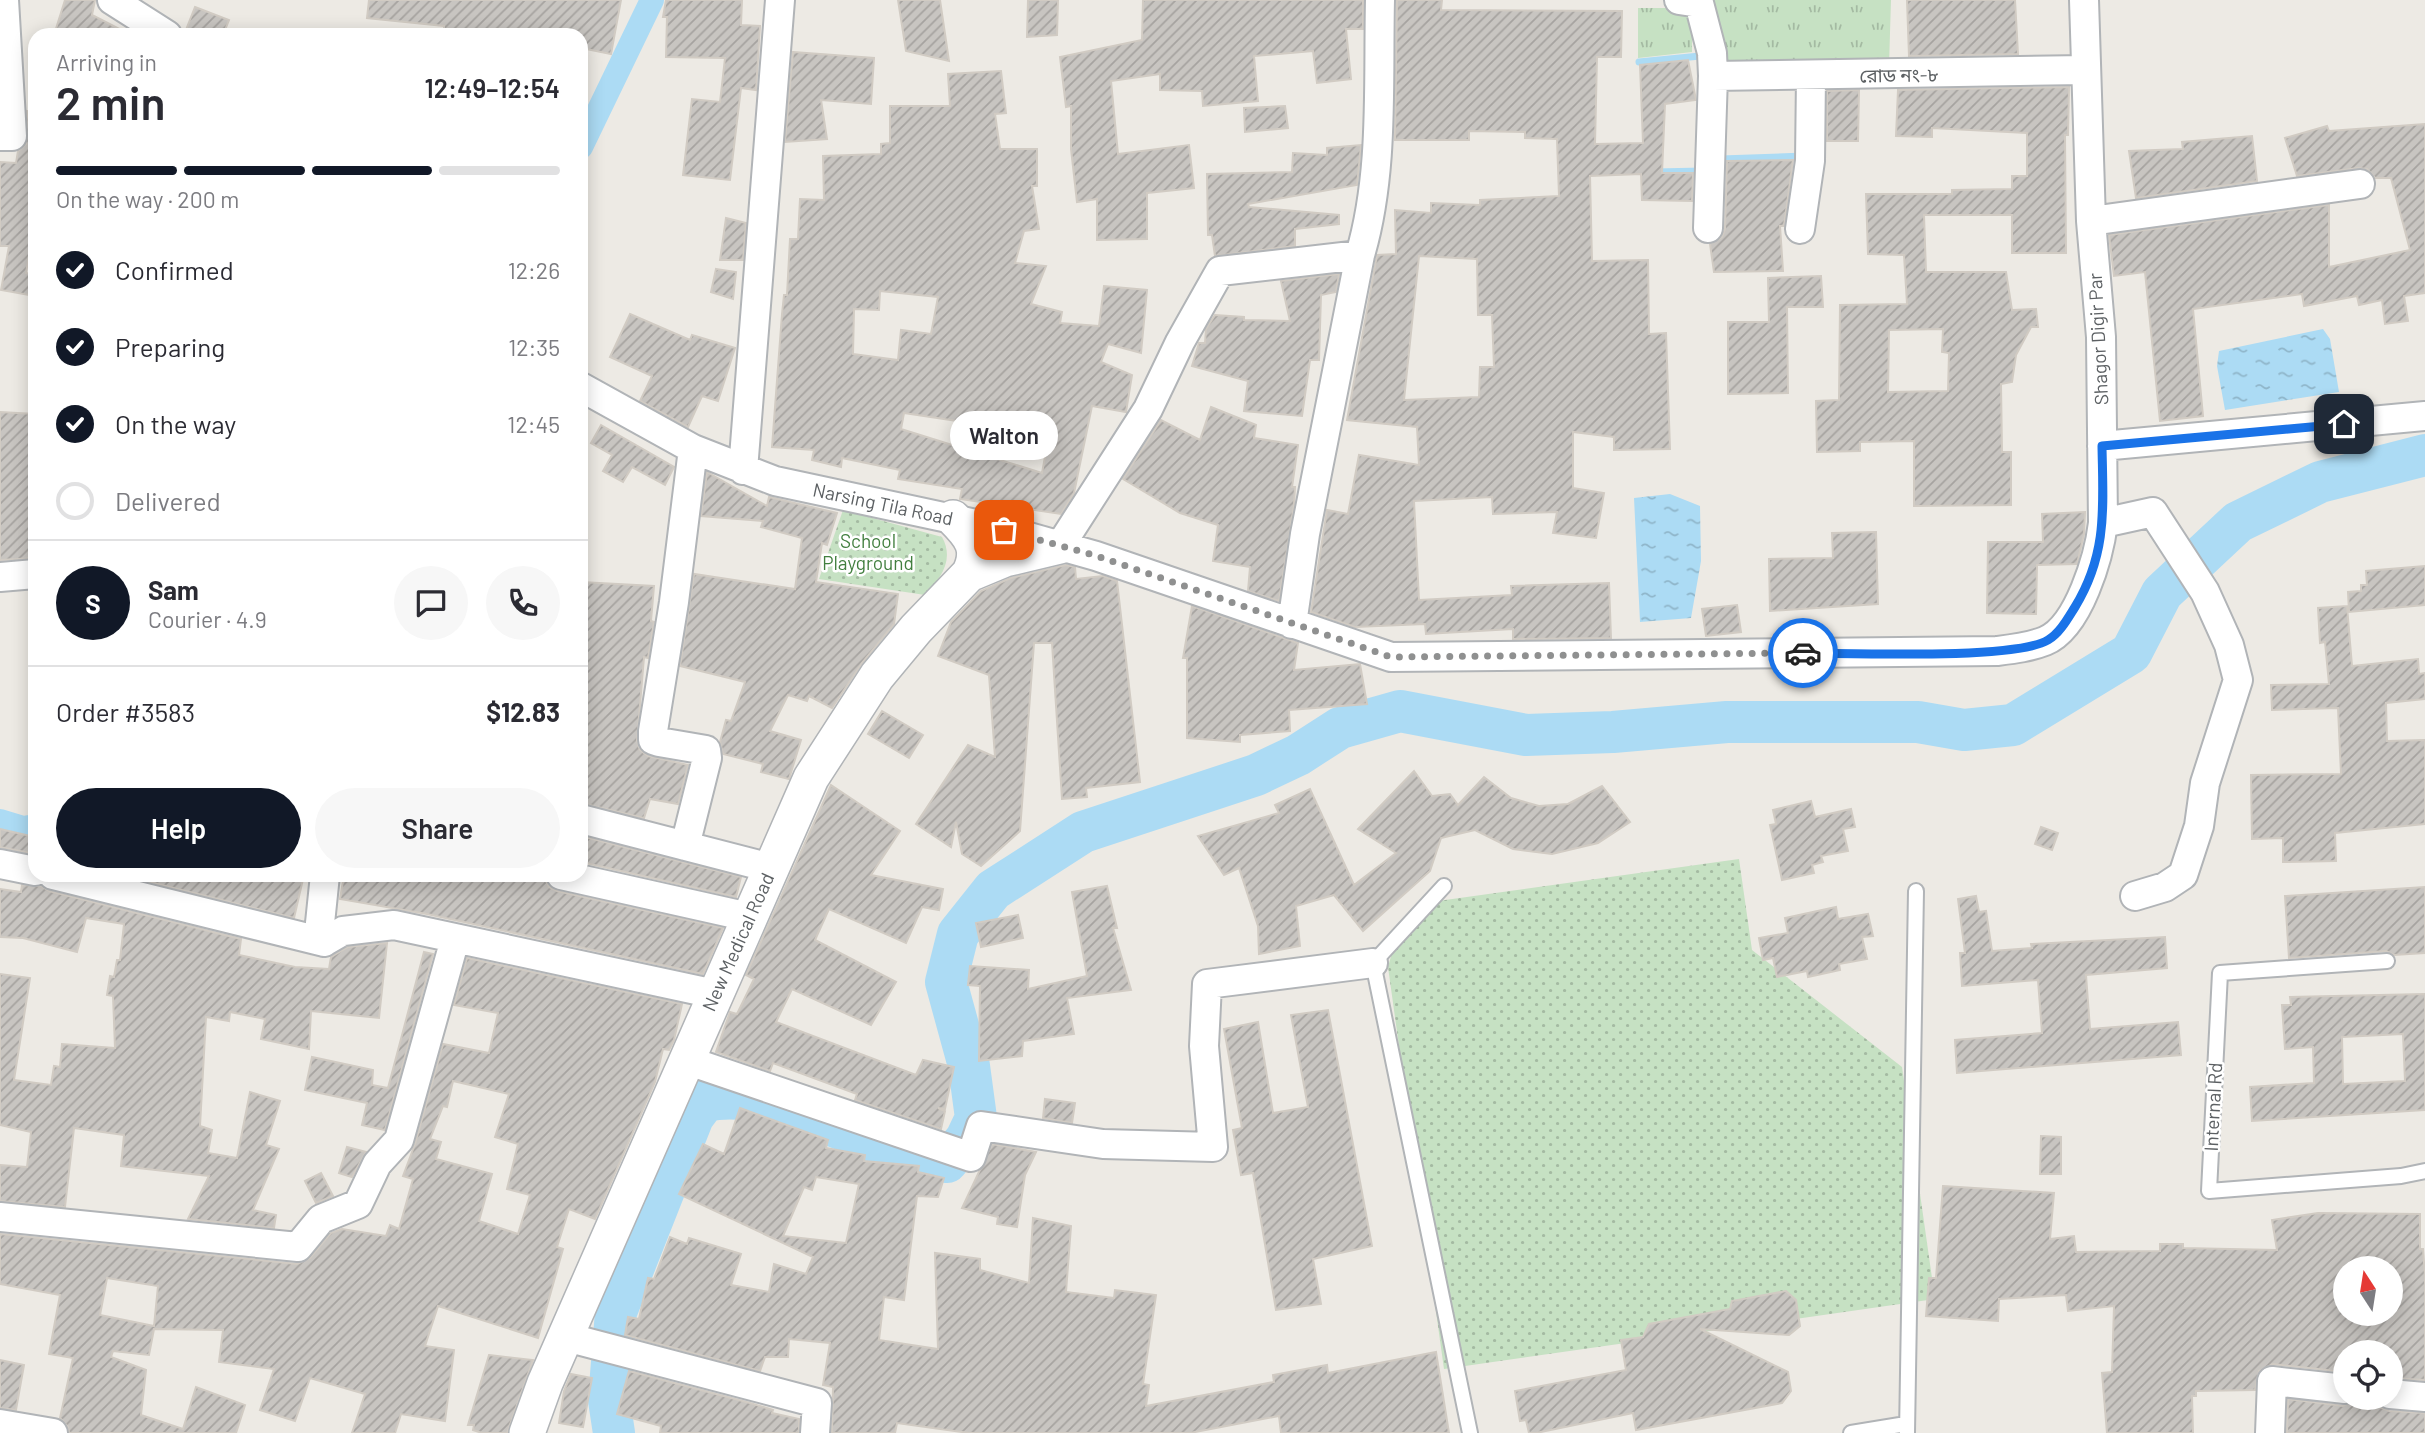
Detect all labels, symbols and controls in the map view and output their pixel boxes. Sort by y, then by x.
text: Arriving in [56,48,157,76]
street label: রোড নং-৮ [1859,62,1939,87]
text: 12:49–12:54 [424,72,560,103]
text: 2 min [56,74,165,129]
text: On the way · 200 m [56,185,239,213]
icon: check [56,251,94,289]
text: Confirmed [115,254,234,285]
text: 12:26 [508,256,560,284]
street label: Shagor Digir Par [2083,272,2112,406]
icon: check [56,328,94,366]
text: Preparing [115,331,225,362]
text: 12:35 [508,333,560,361]
pin [2314,394,2374,454]
icon: check [56,405,94,443]
icon: home [2325,405,2363,443]
text: On the way [115,408,236,439]
text: 12:45 [507,410,560,438]
callout: Walton [950,411,1058,460]
text: Walton [969,421,1039,449]
street label: Narsing Tila Road [811,477,955,530]
text: Delivered [115,485,221,516]
pin [974,500,1034,560]
icon: bag [985,511,1023,549]
park label: School Playground [822,529,914,574]
button: chat [394,566,468,640]
button: phone [486,566,560,640]
text: Sam [148,574,199,605]
text: S [85,588,101,619]
text: Courier · 4.9 [148,605,267,633]
courier [1768,618,1838,688]
icon: car [1784,634,1822,672]
text: Order #3583 [56,696,195,727]
text: $12.83 [486,696,560,727]
button: Help [56,788,301,868]
button: Share [315,788,560,868]
street label: New Medical Road [697,869,778,1015]
street label: Internal Rd [2199,1062,2226,1152]
north arrow [2333,1256,2403,1326]
map controls [2333,1256,2403,1410]
button: locate [2333,1340,2403,1410]

